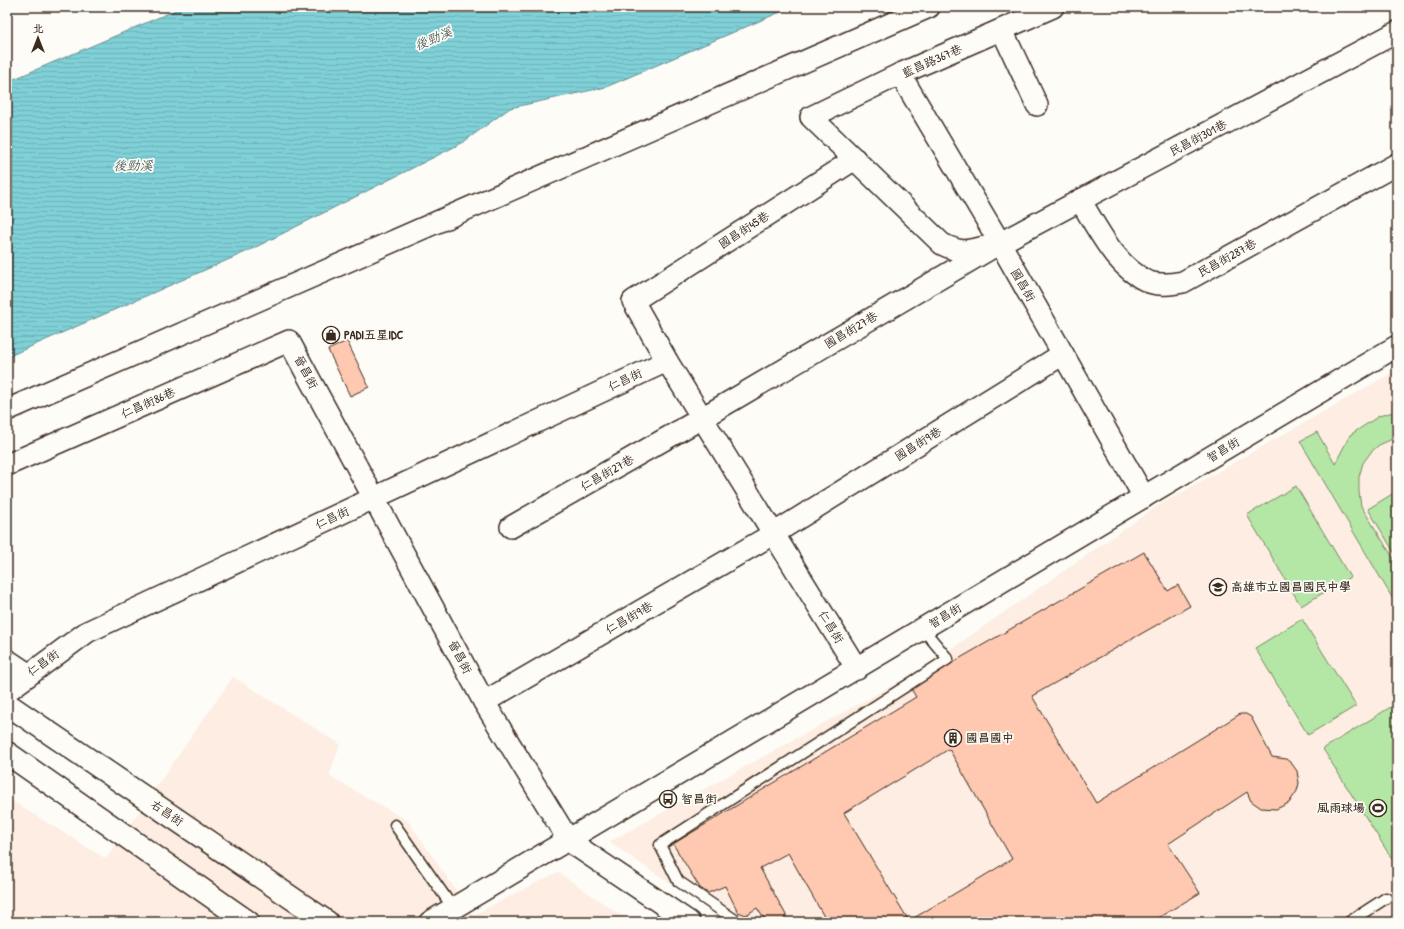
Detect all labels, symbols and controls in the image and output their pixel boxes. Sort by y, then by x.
north arrow [18,18,58,58]
text: 北 [33,21,44,35]
water label: 後勁溪 [412,22,455,54]
street label: 藍昌路367巷 [899,40,965,81]
street label: 民昌街301巷 [1166,115,1230,160]
water label: 後勁溪 [113,156,153,174]
street label: 國昌街45巷 [715,207,773,252]
street label: 民昌街287巷 [1194,234,1259,281]
street label: 國昌街 [1007,265,1040,305]
street label: 國昌街27巷 [821,307,881,352]
shop icon: PADI五星IDC [321,325,341,345]
place label: PADI五星IDC [344,326,404,343]
street label: 晉昌街 [290,352,322,392]
street label: 仁昌街 [605,364,645,395]
street label: 仁昌街86巷 [118,383,178,422]
street label: 國昌街9巷 [891,422,944,465]
street label: 智昌街 [1203,433,1243,466]
street label: 仁昌街27巷 [577,450,637,495]
street label: 仁昌街 [312,502,352,533]
school or university icon: 高雄市立國昌國民中學 [1208,577,1228,597]
place label: 高雄市立國昌國民中學 [1231,578,1351,595]
street label: 仁昌街9巷 [602,597,656,638]
street label: 智昌街 [925,599,965,632]
street label: 仁昌街 [815,607,848,647]
street label: 晉昌街 [444,637,476,677]
street label: 仁昌街 [23,645,62,680]
building icon: 國昌國中 [943,728,963,748]
place label: 國昌國中 [966,729,1014,746]
bus stop icon: 智昌街 [658,789,678,809]
place label: 智昌街 [681,790,717,807]
street label: 右昌街 [148,795,187,830]
sports icon: 風雨球場 [1368,798,1388,818]
place label: 風雨球場 [1317,799,1365,816]

